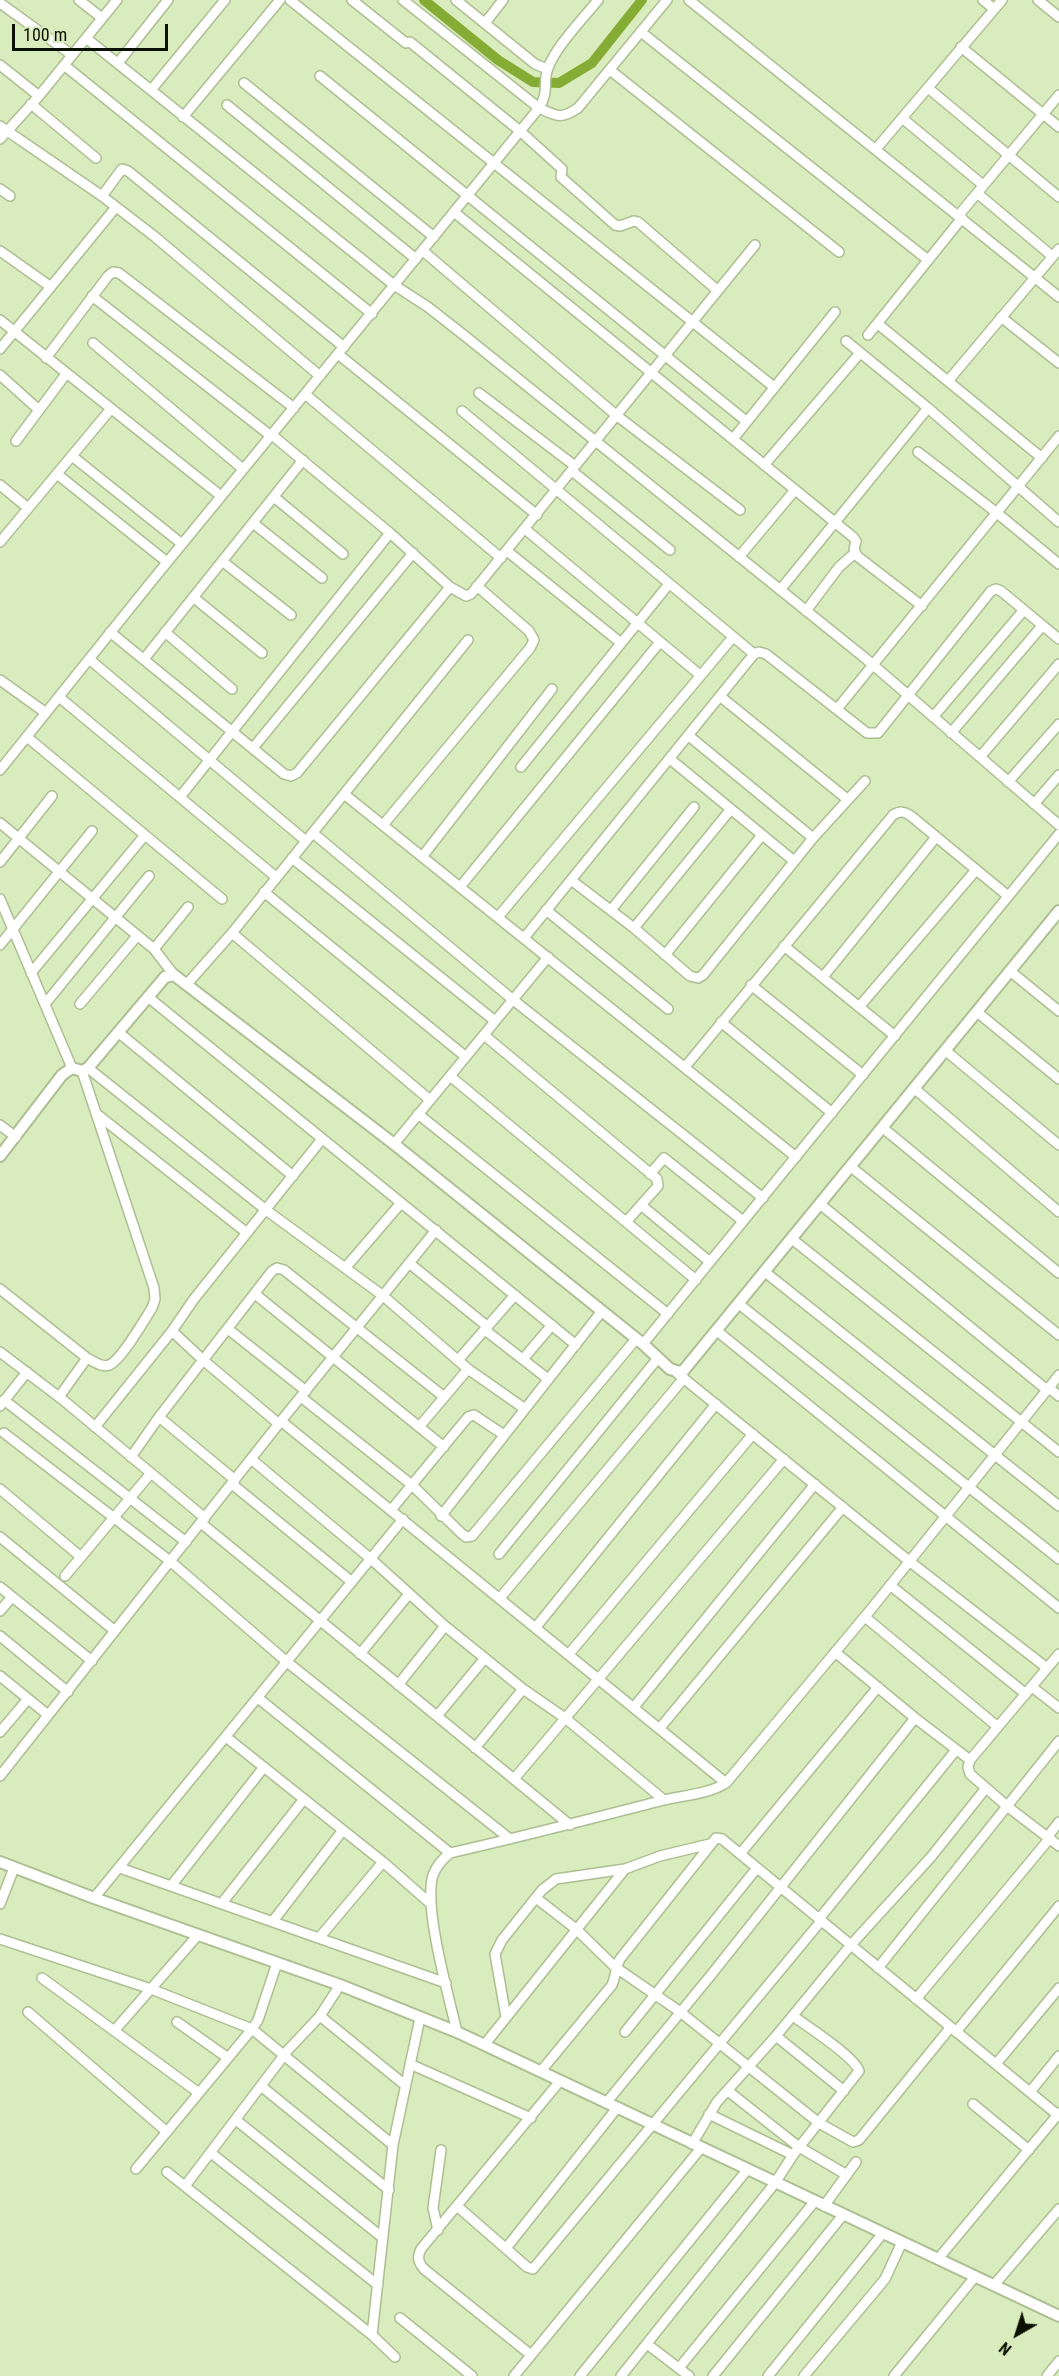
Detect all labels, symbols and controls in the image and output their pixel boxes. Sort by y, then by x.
scale bar [15,12,171,50]
text: 100 m [23,24,67,45]
north arrow [987,2304,1047,2364]
text: N [996,2338,1015,2359]

